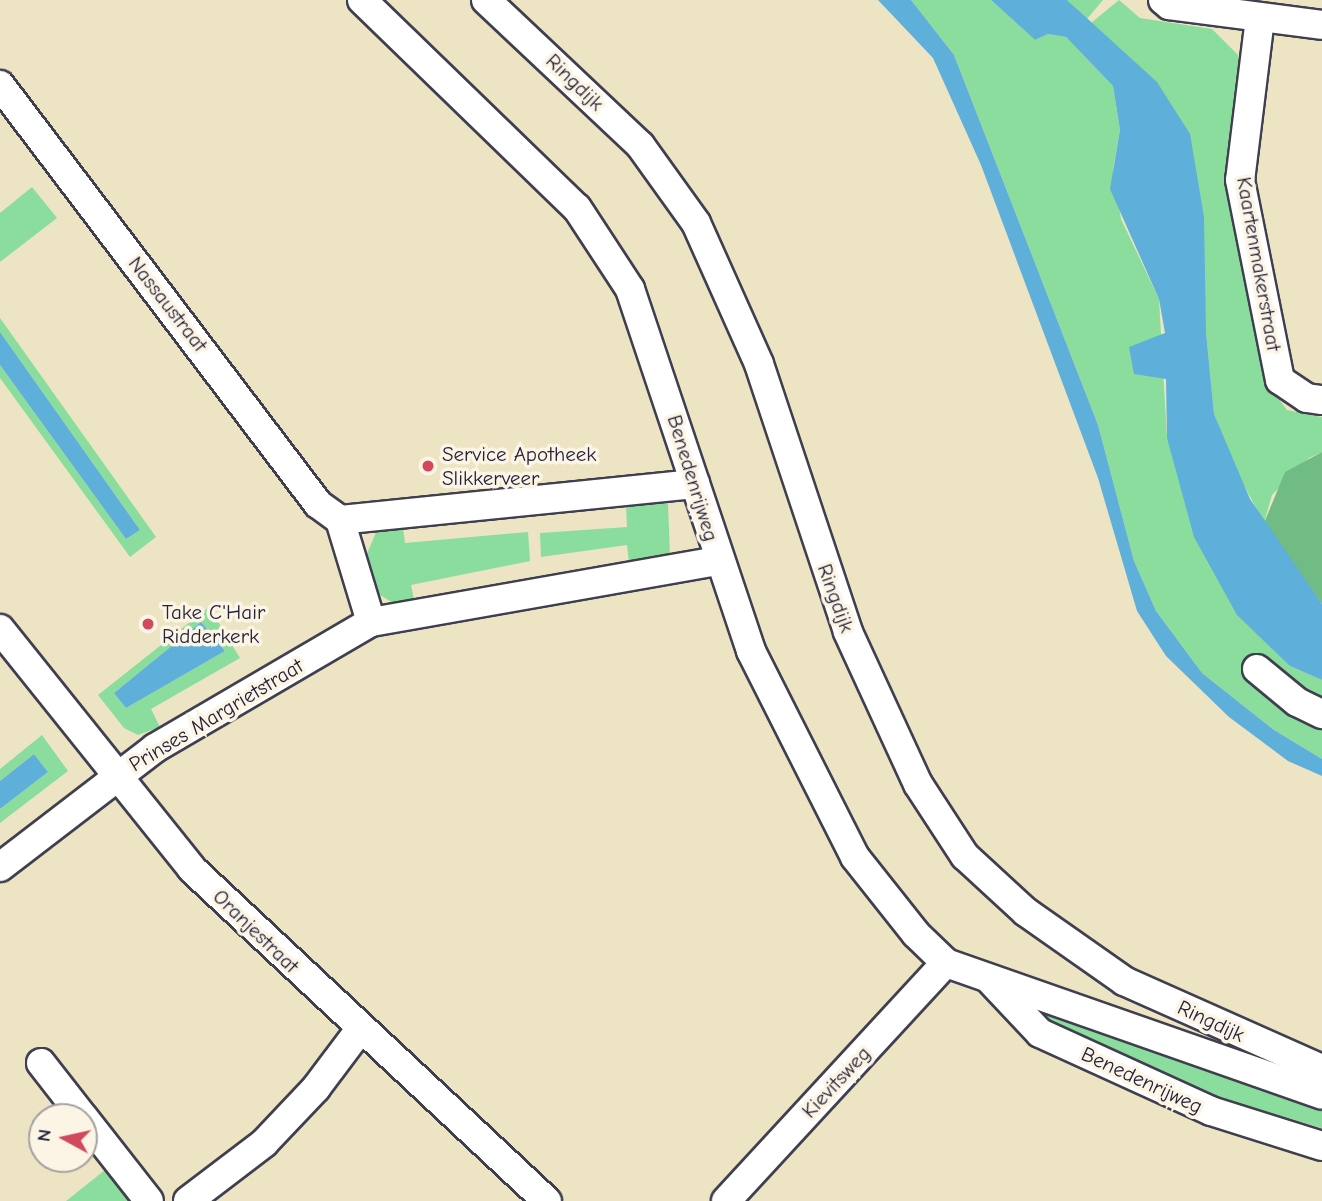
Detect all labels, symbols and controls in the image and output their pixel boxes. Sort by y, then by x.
street label: Ringdijk [541,48,609,116]
street label: Kaartenmakerstraat [1231,175,1287,353]
street label: Nassaustraat [123,251,213,357]
street label: Benedenrijweg [662,412,724,544]
place label: Service Apotheek Slikkerveer [442,441,596,491]
marker: Service Apotheek Slikkerveer [420,458,436,474]
street label: Ringdijk [812,560,860,636]
place label: Take C'Hair Ridderkerk [162,599,265,649]
marker: Take C'Hair Ridderkerk [140,616,156,632]
street label: Prinses Margrietstraat [124,653,308,777]
street label: Oranjestraat [208,884,304,978]
street label: Ringdijk [1173,995,1249,1047]
street label: Kievitsweg [796,1041,876,1123]
street label: Benedenrijweg [1077,1041,1207,1119]
north arrow [28,1103,98,1173]
text: N [32,1128,56,1143]

